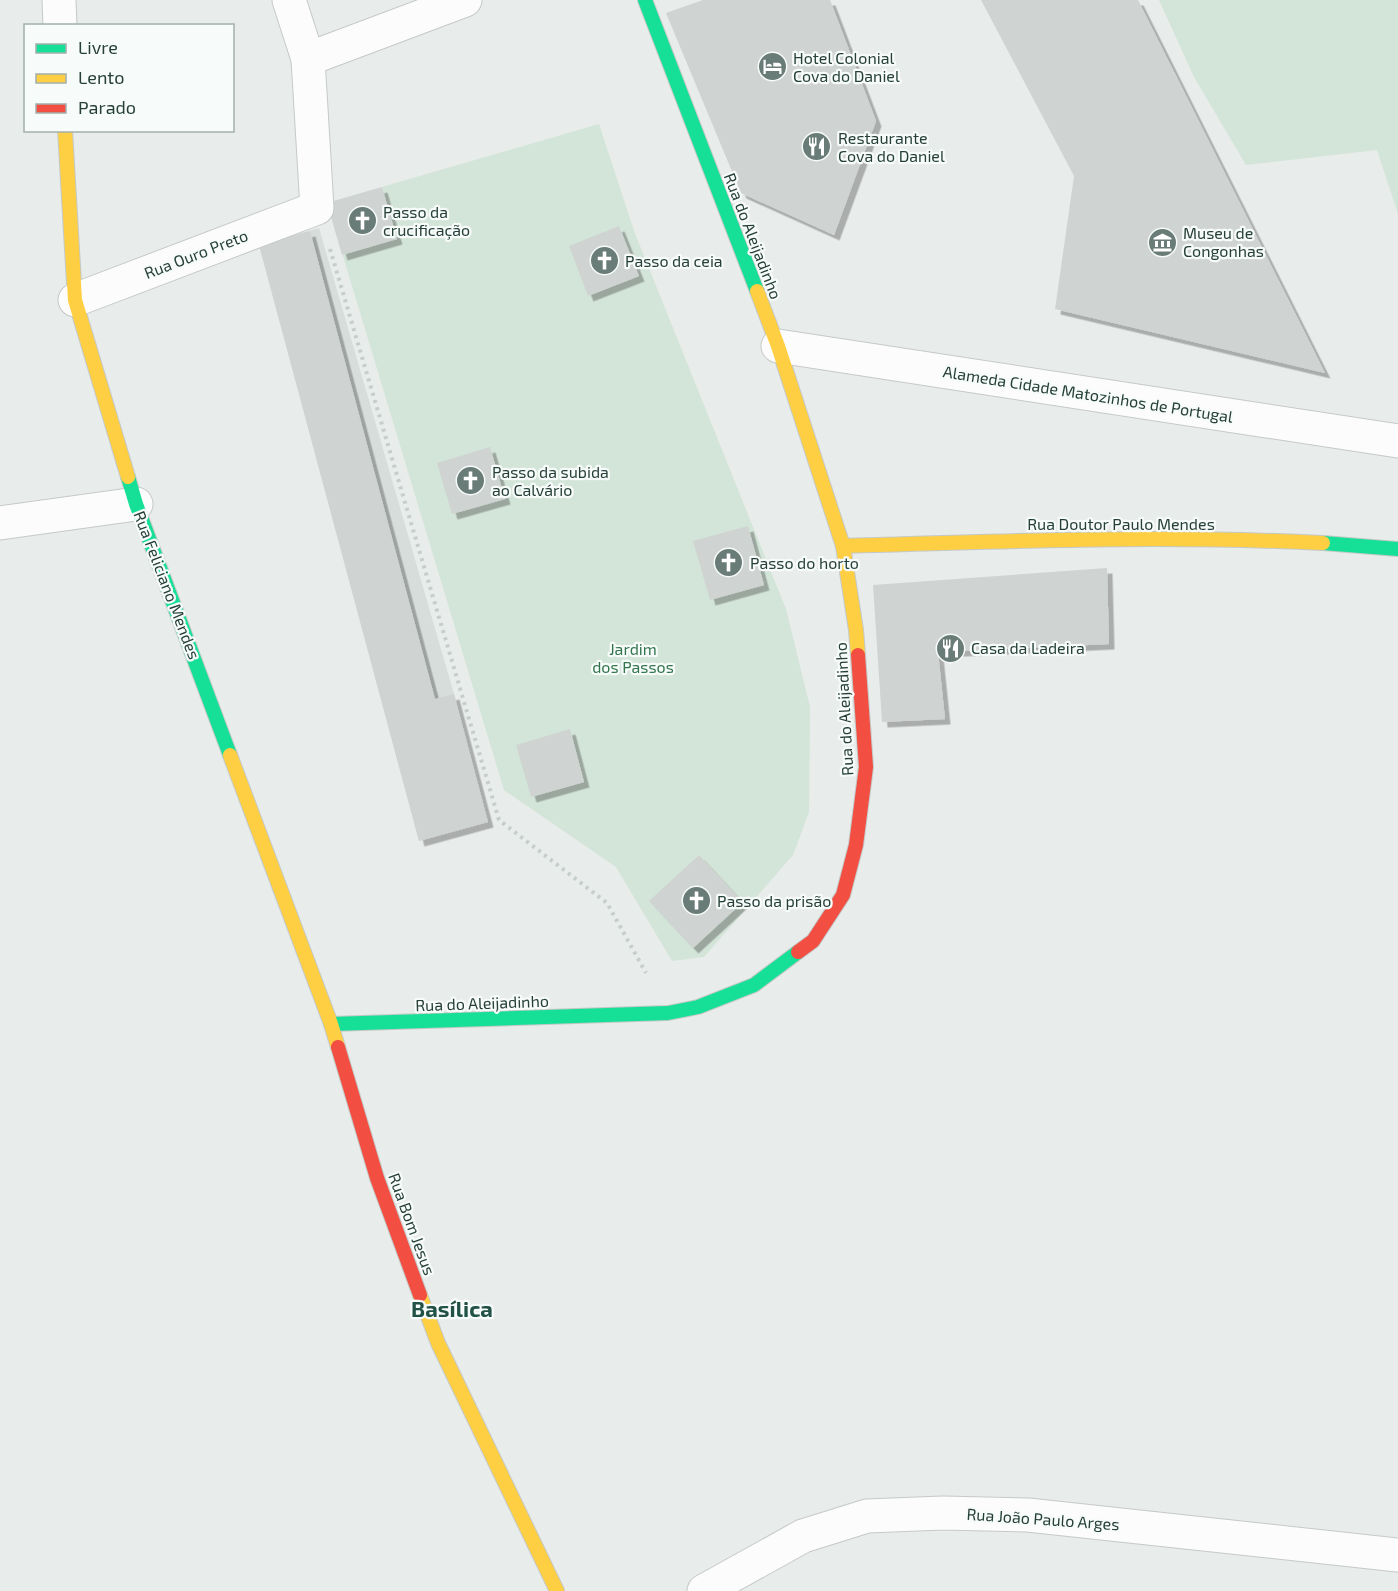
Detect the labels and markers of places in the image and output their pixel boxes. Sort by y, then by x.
place label: Hotel Colonial Cova do Daniel [793,48,900,85]
hotel icon: Hotel Colonial Cova do Daniel [756,51,788,83]
place label: Restaurante Cova do Daniel [838,128,945,165]
restaurant icon: Restaurante Cova do Daniel [801,131,833,163]
place label: Passo da crucificação [383,202,470,240]
church icon: Passo da crucificação [346,205,378,237]
place label: Museu de Congonhas [1183,223,1264,260]
museum icon: Museu de Congonhas [1146,226,1178,258]
church icon: Passo da ceia [588,245,620,277]
place label: Passo da ceia [625,251,723,270]
place label: Passo da subida ao Calvário [492,462,609,499]
church icon: Passo da subida ao Calvário [455,465,487,497]
church icon: Passo do horto [713,547,745,579]
place label: Passo do horto [750,553,859,572]
restaurant icon: Casa da Ladeira [934,632,966,664]
place label: Casa da Ladeira [971,638,1085,657]
church icon: Passo da prisão [680,885,712,917]
place label: Passo da prisão [717,891,831,910]

